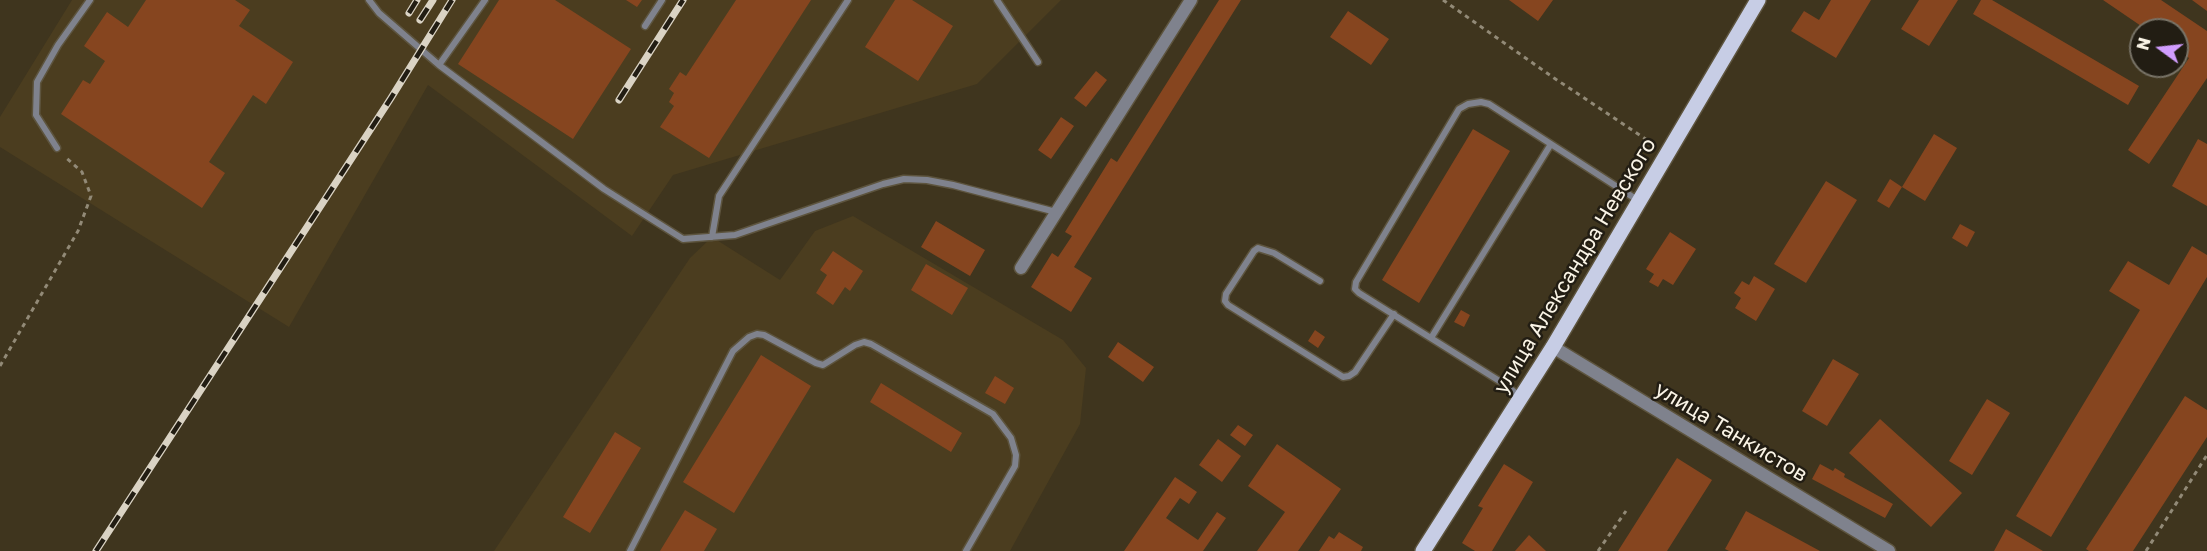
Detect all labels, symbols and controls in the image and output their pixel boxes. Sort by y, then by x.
north arrow [2129,18,2189,78]
text: N [2132,35,2155,52]
street label: улица Александра Невского [1488,134,1662,398]
street label: улица Танкистов [1650,377,1812,487]

